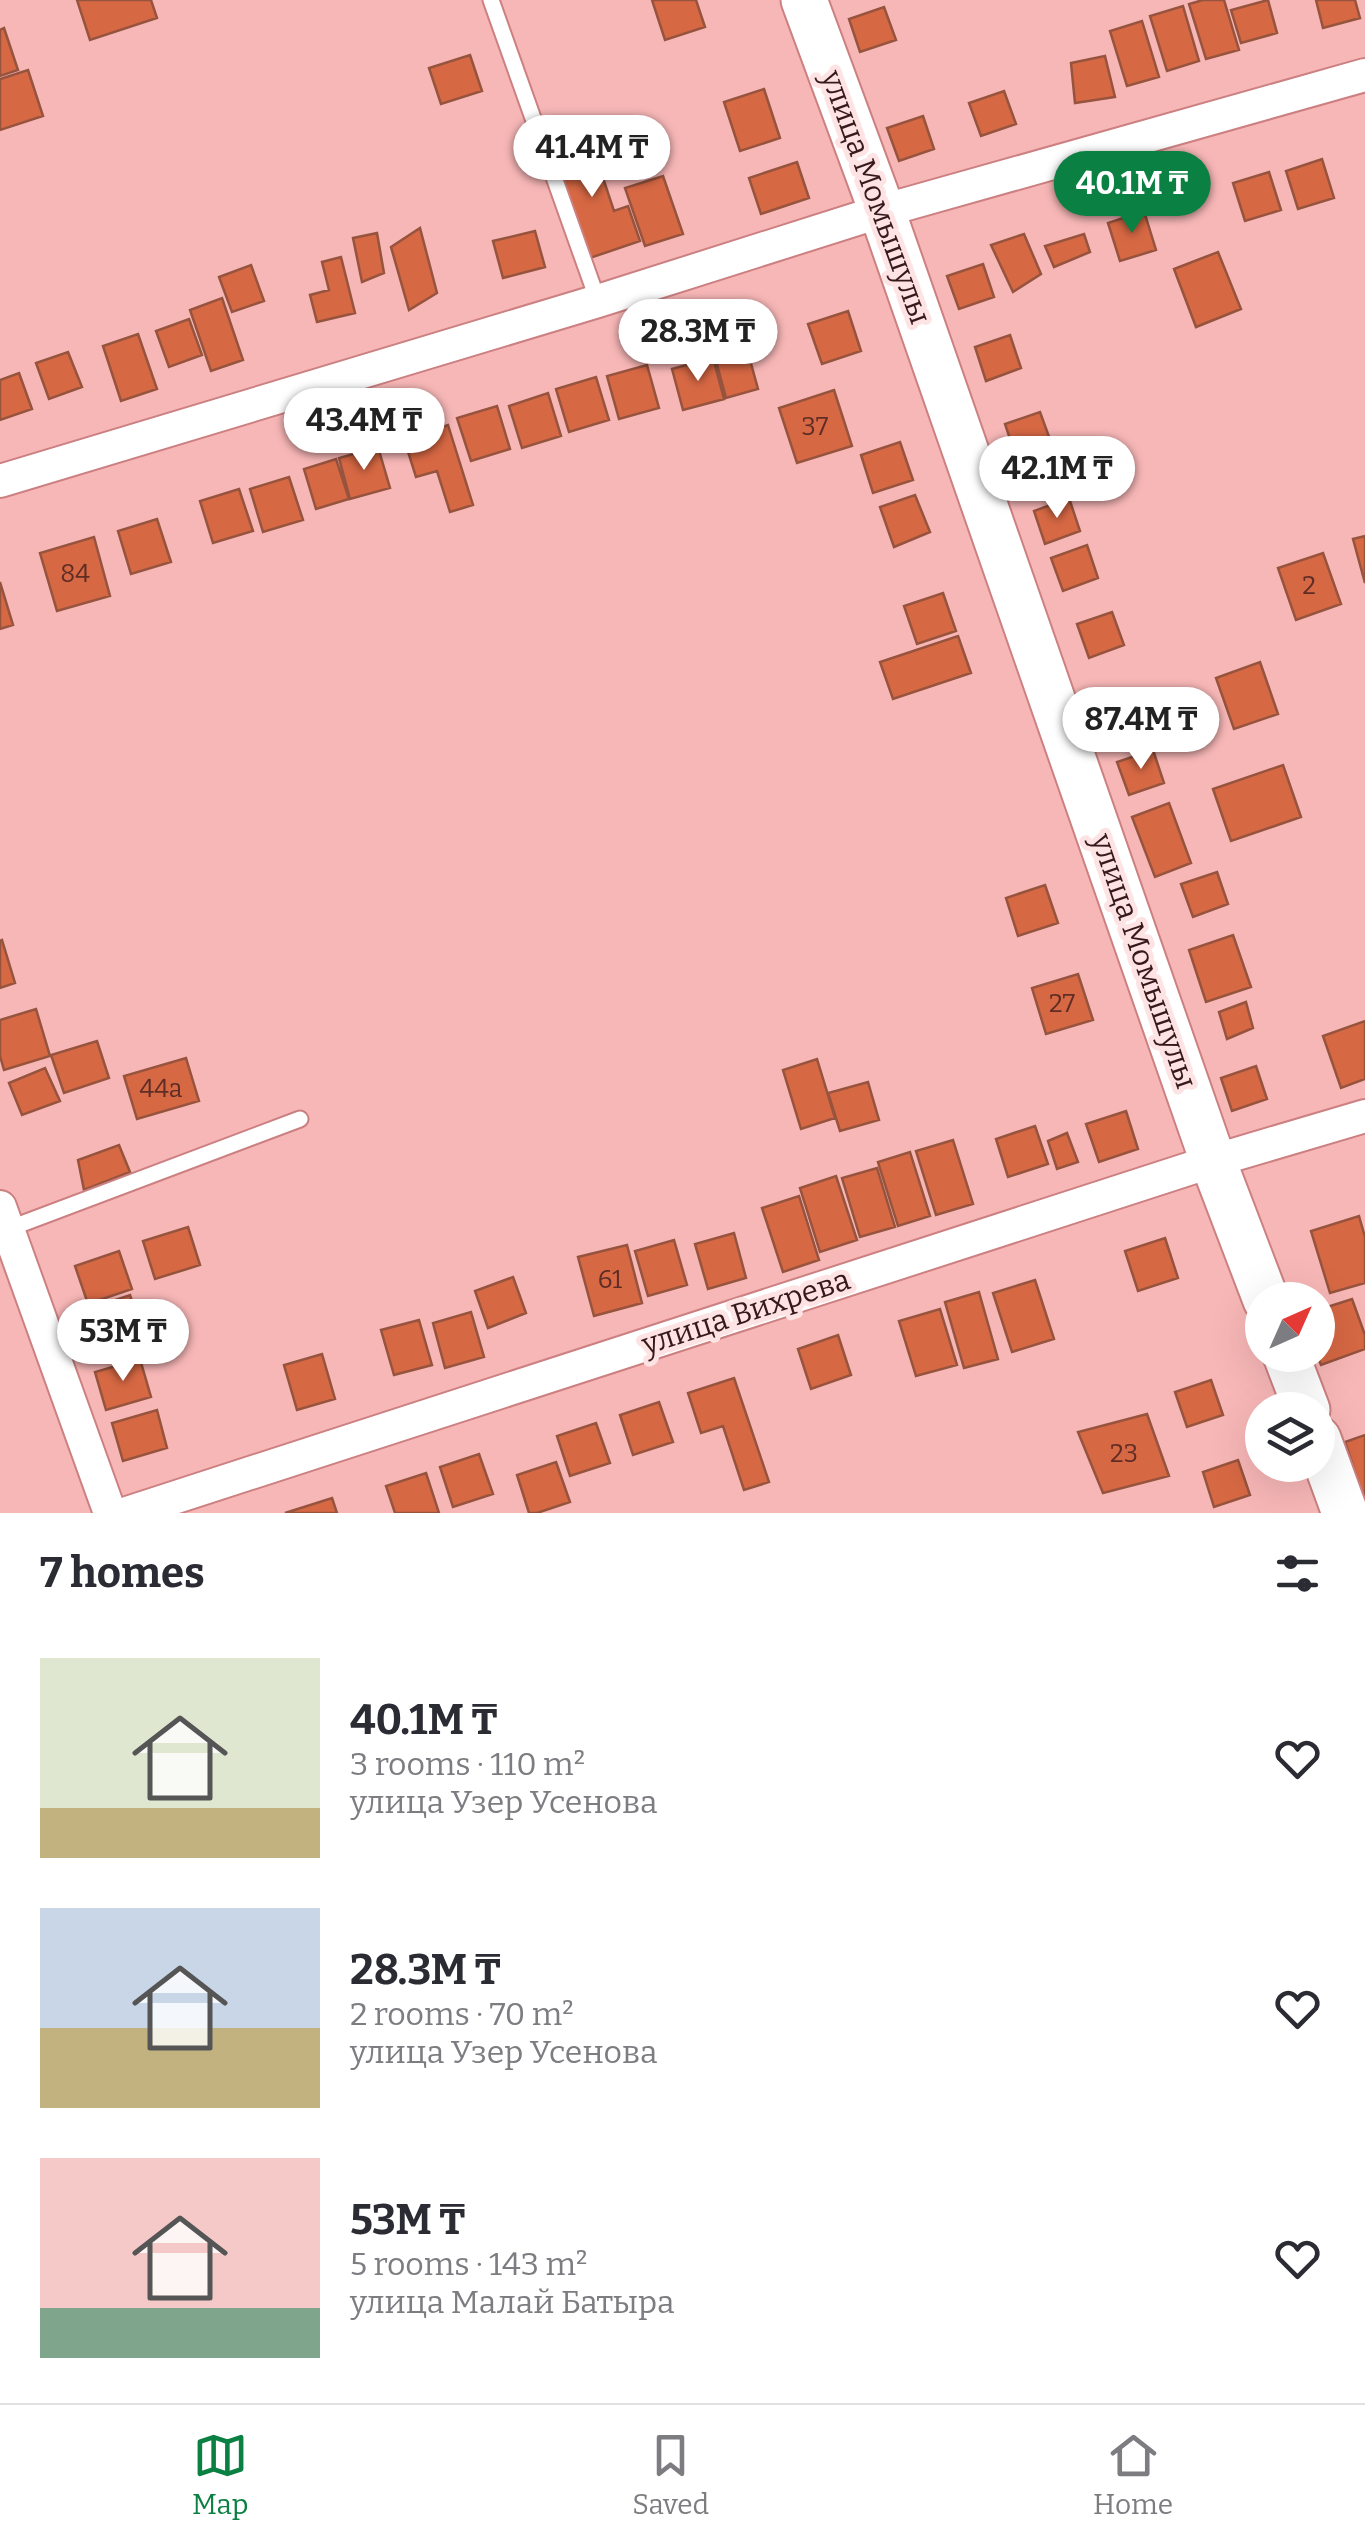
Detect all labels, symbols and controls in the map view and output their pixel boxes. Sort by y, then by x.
street label: улица Момышулы [813,64,939,329]
pin: 41.4M ₸ [500,115,684,200]
text: 41.4M ₸ [535,128,649,166]
pin: 40.1M ₸ [1040,151,1224,236]
text: 40.1M ₸ [1076,164,1188,202]
pin: 28.3M ₸ [606,299,790,384]
text: 28.3M ₸ [641,312,755,350]
pin: 43.4M ₸ [272,388,456,473]
text: 43.4M ₸ [306,401,422,439]
house number: 37 [802,412,829,442]
pin: 42.1M ₸ [965,436,1149,521]
text: 42.1M ₸ [1001,449,1113,487]
house number: 84 [60,559,90,589]
house number: 2 [1302,571,1316,601]
pin: 87.4M ₸ [1049,687,1233,772]
text: 87.4M ₸ [1084,700,1198,738]
street label: улица Момышулы [1083,828,1204,1093]
house number: 27 [1049,989,1075,1019]
house number: 44а [139,1074,183,1104]
street label: улица Вихрева [636,1261,855,1363]
house number: 61 [598,1265,622,1295]
north arrow [1245,1282,1335,1372]
map controls [1245,1282,1335,1482]
pin: 53M ₸ [53,1299,193,1384]
text: 53M ₸ [79,1312,167,1350]
button: layers [1245,1392,1335,1482]
house number: 23 [1110,1439,1138,1469]
icon: filters [1270,1546,1325,1601]
text: 7 homes [40,1548,205,1598]
text: 40.1M ₸ [350,1695,498,1745]
icon: home [120,1698,240,1818]
icon: heart [1270,1731,1325,1786]
text: 3 rooms · 110 m² [350,1745,585,1783]
text: улица Узер Усенова [350,1783,658,1821]
text: 28.3M ₸ [350,1945,501,1995]
icon: home [120,1948,240,2068]
icon: heart [1270,1981,1325,2036]
text: 2 rooms · 70 m² [350,1995,574,2033]
text: улица Узер Усенова [350,2033,658,2071]
text: 53M ₸ [350,2195,465,2245]
icon: home [120,2198,240,2318]
icon: heart [1270,2231,1325,2286]
text: 5 rooms · 143 m² [350,2245,587,2283]
text: улица Малай Батыра [350,2283,675,2321]
tab: Map [192,2428,248,2521]
tab: Saved [632,2428,709,2521]
tab: Home [1093,2428,1173,2521]

